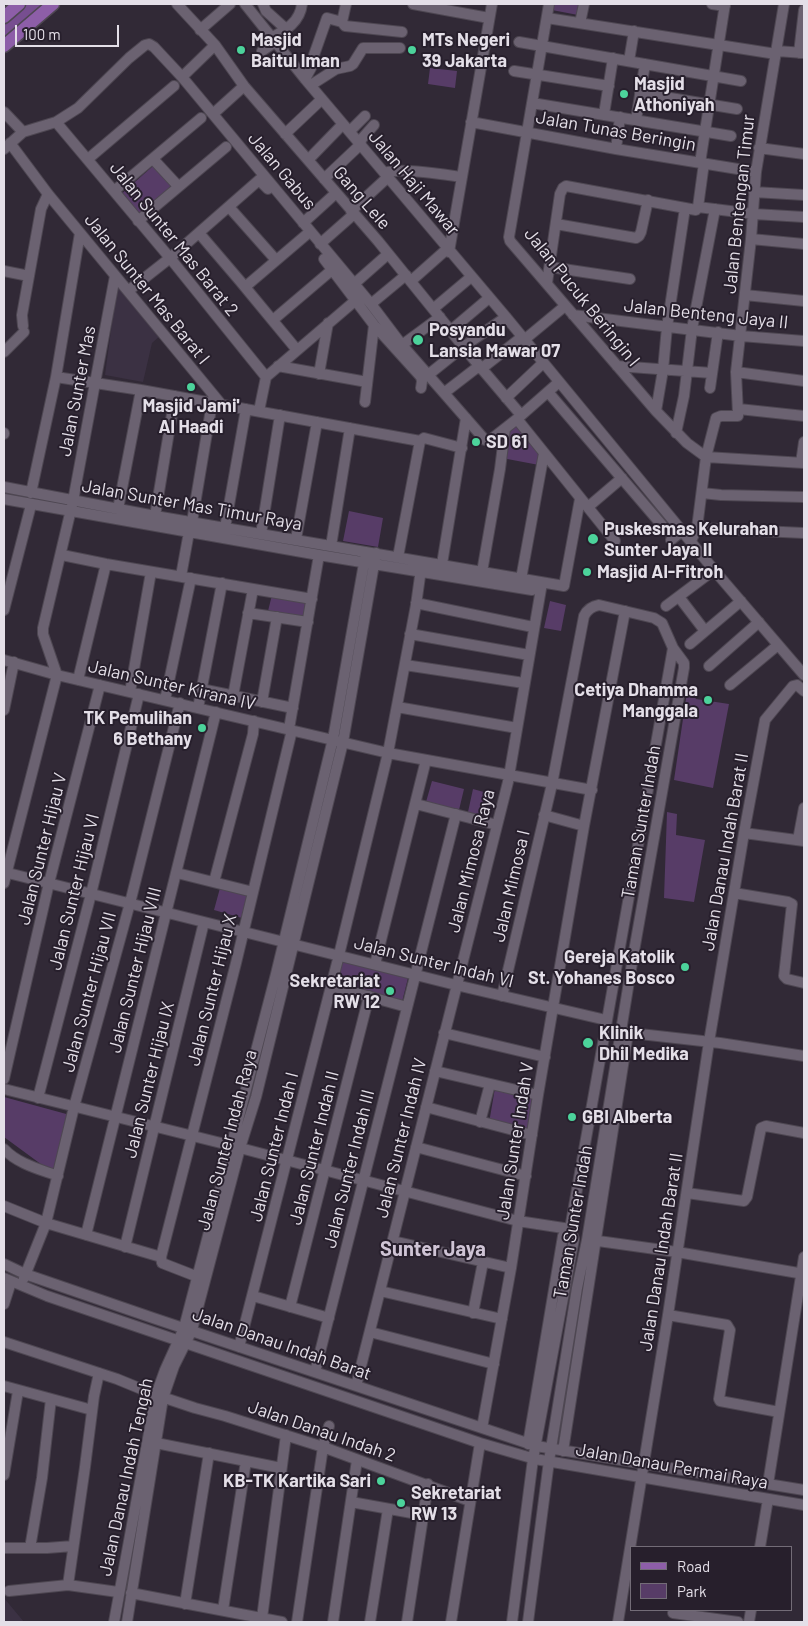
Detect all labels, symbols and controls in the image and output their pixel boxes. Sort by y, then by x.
scale bar [18,15,121,47]
text: 100 m [23,25,61,43]
place label: Masjid Baitul Iman [251,29,340,72]
place label: MTs Negeri 39 Jakarta [422,29,510,72]
marker: Masjid Baitul Iman [235,44,247,56]
marker: MTs Negeri 39 Jakarta [406,44,418,56]
place label: Masjid Athoniyah [634,73,715,116]
marker: Masjid Athoniyah [618,88,630,100]
street label: Jalan Tunas Beringin [534,106,698,156]
street label: Jalan Bentengan Timur [719,113,759,295]
street label: Jalan Haji Mawar [364,126,464,240]
street label: Jalan Gabus [243,128,321,214]
street label: Jalan Sunter Mas Barat 2 [105,157,243,321]
street label: Gang Lele [329,162,395,234]
street label: Jalan Sunter Mas Barat I [80,209,214,369]
street label: Jalan Pucuk Beringin I [519,223,645,371]
street label: Jalan Benteng Jaya II [623,295,789,333]
place label: Posyandu Lansia Mawar 07 [429,319,560,362]
street label: Jalan Sunter Mas [54,324,100,458]
marker: Posyandu Lansia Mawar 07 [411,333,425,347]
marker: Masjid Jami' Al Haadi [185,381,197,393]
place label: Masjid Jami' Al Haadi [142,395,240,438]
place label: SD 61 [486,431,527,453]
marker: SD 61 [470,436,482,448]
street label: Jalan Sunter Mas Timur Raya [80,475,304,535]
place label: Puskesmas Kelurahan Sunter Jaya II [604,518,778,560]
marker: Puskesmas Kelurahan Sunter Jaya II [586,532,600,546]
place label: Masjid Al-Fitroh [597,561,723,583]
marker: Masjid Al-Fitroh [581,566,593,578]
street label: Jalan Sunter Kirana IV [86,655,258,715]
place label: Cetiya Dhamma Manggala [574,679,698,722]
marker: Cetiya Dhamma Manggala [702,694,714,706]
place label: TK Pemulihan 6 Bethany [84,707,192,750]
marker: TK Pemulihan 6 Bethany [196,722,208,734]
street label: Taman Sunter Indah [617,744,665,900]
street label: Jalan Danau Indah Barat II [697,751,753,953]
street label: Jalan Sunter Hijau V [13,771,71,927]
street label: Jalan Mimosa Raya [443,787,499,935]
street label: Jalan Sunter Hijau VI [44,811,104,973]
street label: Jalan Mimosa I [488,828,534,944]
street label: Jalan Sunter Hijau VIII [104,885,166,1055]
street label: Jalan Sunter Hijau VII [57,909,121,1075]
street label: Jalan Sunter Hijau X [183,912,241,1068]
street label: Jalan Sunter Indah VI [352,932,516,992]
place label: Gereja Katolik St. Yohanes Bosco [528,946,675,989]
marker: Gereja Katolik St. Yohanes Bosco [679,961,691,973]
place label: Sekretariat RW 12 [290,970,380,1012]
marker: Sekretariat RW 12 [384,985,396,997]
street label: Jalan Sunter Hijau IX [119,999,179,1161]
place label: Klinik Dhil Medika [599,1022,689,1064]
marker: Klinik Dhil Medika [581,1036,595,1050]
street label: Jalan Sunter Indah Raya [192,1047,262,1233]
street label: Jalan Sunter Indah IV [371,1056,431,1220]
street label: Jalan Sunter Indah V [492,1061,538,1221]
street label: Jalan Sunter Indah II [284,1069,344,1227]
street label: Jalan Sunter Indah I [245,1070,303,1224]
street label: Jalan Sunter Indah III [319,1087,379,1251]
place label: GBI Alberta [582,1106,672,1128]
marker: GBI Alberta [566,1111,578,1123]
street label: Taman Sunter Indah [549,1144,597,1300]
street label: Jalan Danau Indah Barat II [635,1151,687,1353]
district label: Sunter Jaya [380,1237,486,1261]
street label: Jalan Danau Indah Barat [190,1303,374,1385]
street label: Jalan Danau Indah Tengah [94,1376,158,1578]
street label: Jalan Danau Indah 2 [245,1396,399,1466]
street label: Jalan Danau Permai Raya [574,1438,770,1494]
place label: KB-TK Kartika Sari [223,1470,371,1492]
marker: KB-TK Kartika Sari [375,1475,387,1487]
place label: Sekretariat RW 13 [411,1482,501,1525]
marker: Sekretariat RW 13 [395,1497,407,1509]
legend [630,1546,793,1611]
text: Road [677,1557,710,1575]
text: Park [677,1582,706,1600]

